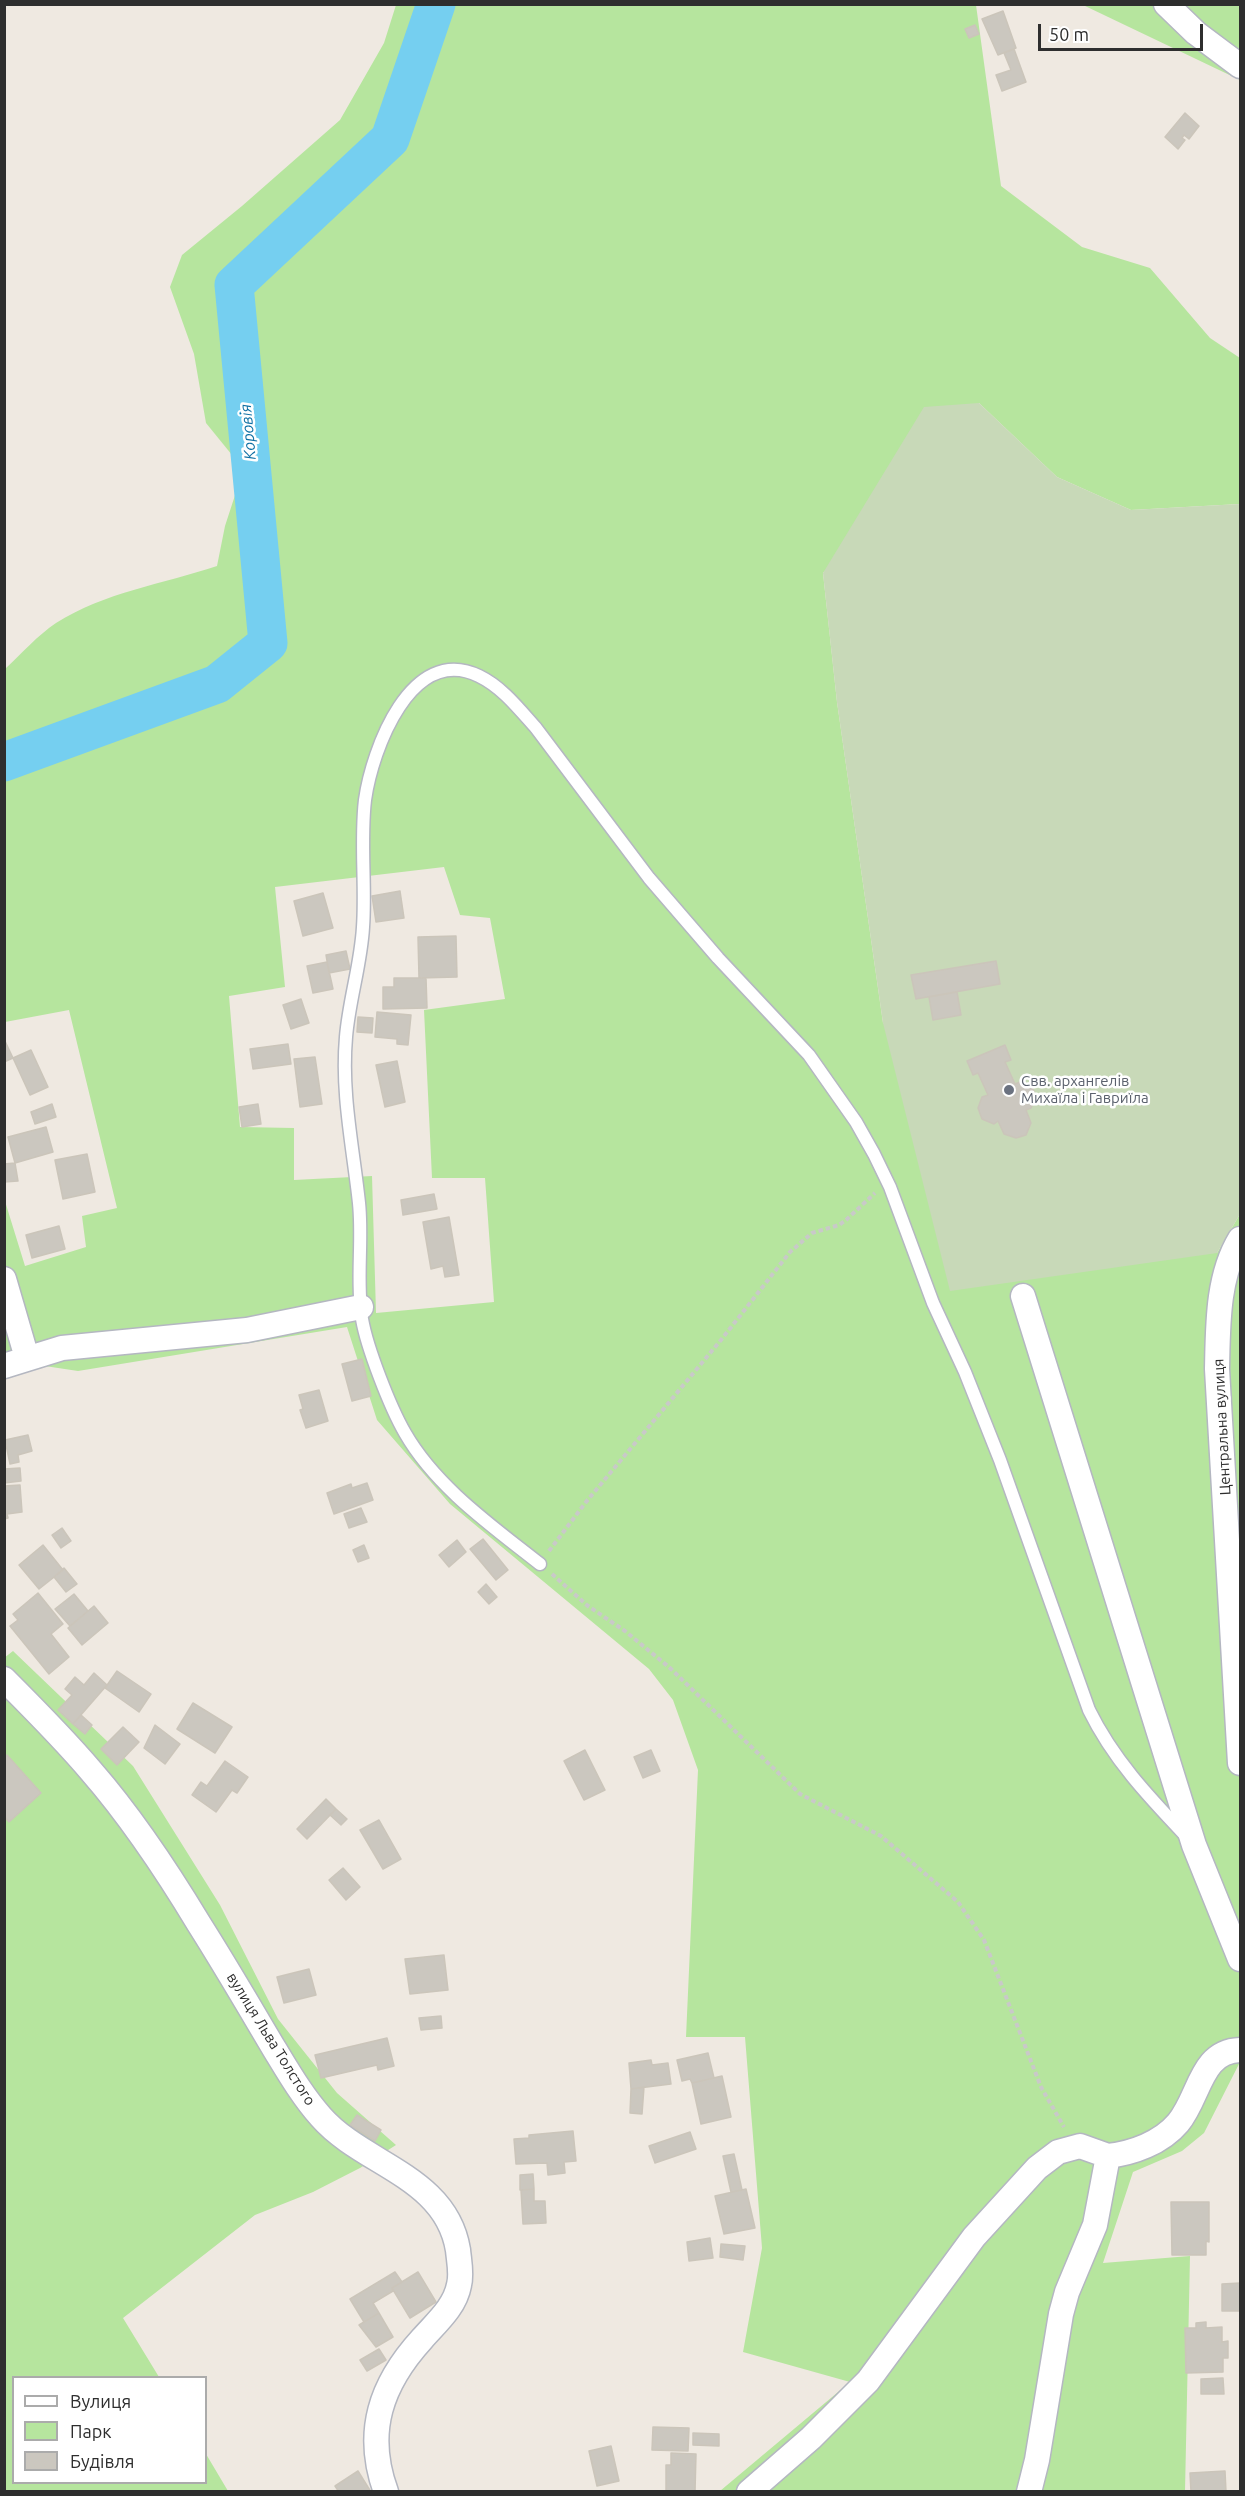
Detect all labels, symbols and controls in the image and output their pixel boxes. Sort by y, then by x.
scale bar [1041,12,1206,50]
text: 50 m [1049,24,1089,44]
water label: Коровія [236,403,260,461]
place label: Свв. архангелів Михаїла і Гавриїла [1021,1072,1149,1107]
marker: Свв. архангелів Михаїла і Гавриїла [1002,1083,1016,1097]
street label: Центральна вулиця [1209,1358,1235,1496]
street label: вулиця Льва Толстого [223,1969,319,2109]
legend [12,2376,207,2484]
text: Вулиця [70,2391,131,2411]
text: Парк [70,2421,111,2441]
text: Будівля [70,2451,135,2471]

